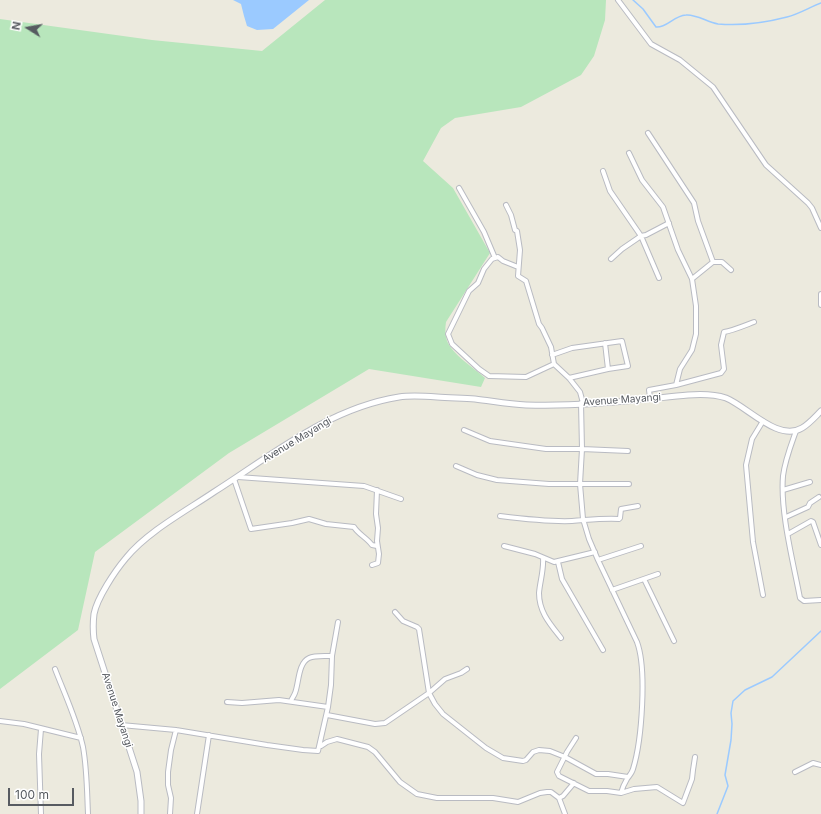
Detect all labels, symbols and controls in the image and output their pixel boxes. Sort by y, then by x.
north arrow [8,8,48,48]
text: N [9,20,24,31]
street label: Avenue Mayangi [583,391,661,409]
street label: Avenue Mayangi [260,415,334,465]
street label: Avenue Mayangi [99,671,135,749]
scale bar [10,780,76,806]
text: 100 m [15,787,49,802]

